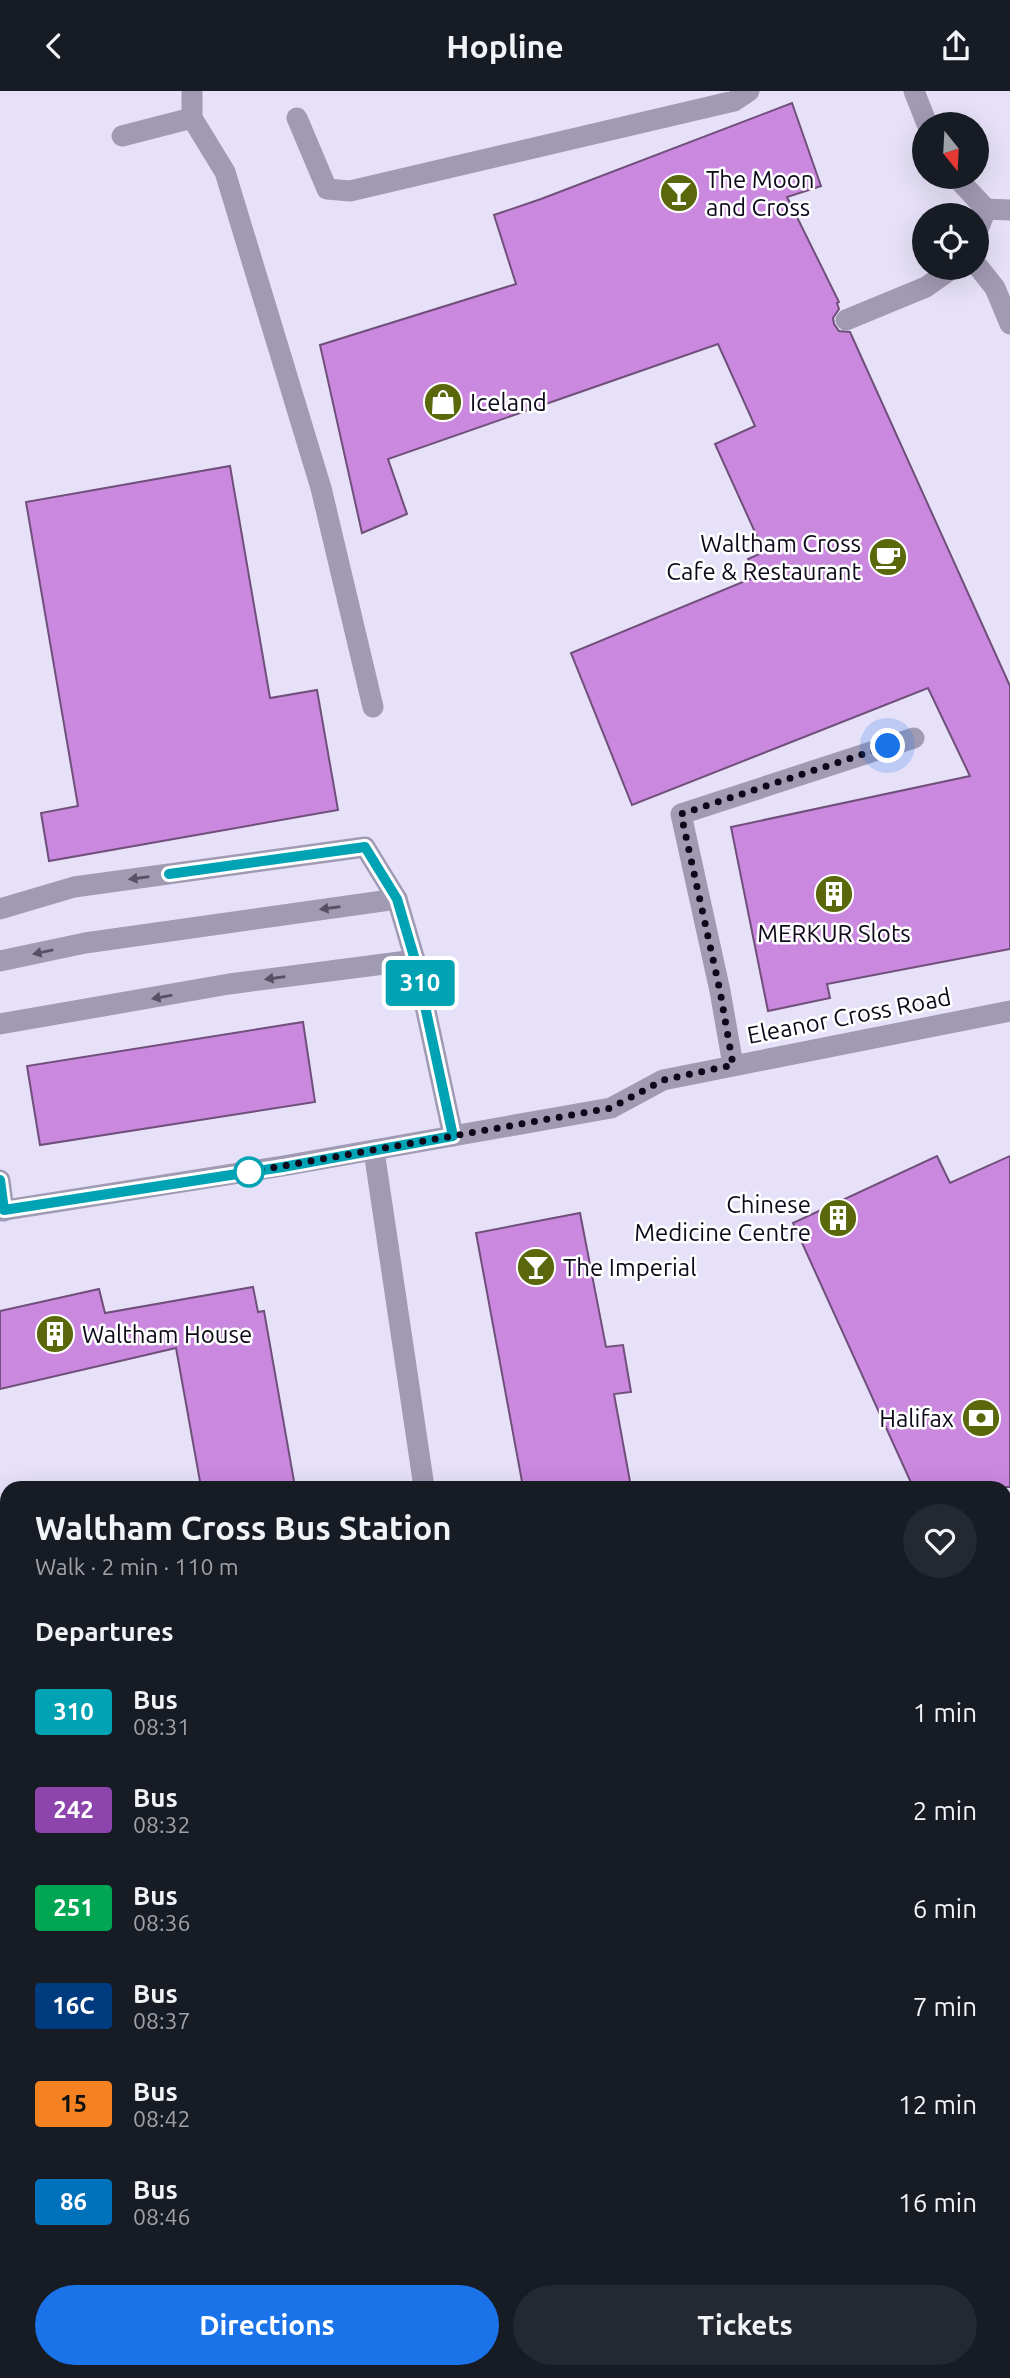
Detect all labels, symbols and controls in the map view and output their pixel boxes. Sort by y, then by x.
icon: back [35,27,73,65]
icon: share [937,27,975,65]
text: Hopline [446,28,564,64]
north arrow [912,112,989,189]
map controls [912,112,989,280]
place label: The Moon and Cross [706,166,814,221]
bar icon: The Moon and Cross [658,172,700,214]
button: locate [912,203,989,280]
shop icon: Iceland [422,381,464,423]
place label: Iceland [470,389,547,416]
place label: Waltham Cross Cafe & Restaurant [666,530,862,585]
cafe icon: Waltham Cross Cafe & Restaurant [867,536,909,578]
your location [870,728,905,763]
one-way arrow [128,873,150,884]
building icon: MERKUR Slots [813,873,855,915]
one-way arrow [319,903,341,914]
place label: MERKUR Slots [757,920,911,947]
one-way arrow [32,947,54,958]
line badge: 310 [380,960,460,1006]
text: 310 [400,969,440,996]
one-way arrow [263,973,285,984]
street label: Eleanor Cross Road [745,983,953,1049]
one-way arrow [151,991,173,1002]
unlabelled marker [234,1157,264,1187]
place label: Chinese Medicine Centre [634,1191,811,1246]
building icon: Chinese Medicine Centre [817,1197,859,1239]
bar icon: The Imperial [515,1246,557,1288]
place label: The Imperial [563,1254,697,1281]
building icon: Waltham House [34,1313,76,1355]
place label: Waltham House [82,1321,252,1348]
bank icon: Halifax [960,1397,1002,1439]
place label: Halifax [879,1405,954,1432]
button: heart [903,1504,977,1578]
text: Waltham Cross Bus Station [35,1509,452,1546]
text: Walk · 2 min · 110 m [35,1554,239,1579]
text: Departures [35,1617,173,1646]
text: Bus [133,1685,178,1714]
text: 310 [53,1698,94,1725]
text: 1 min [913,1698,977,1727]
text: 08:31 [133,1714,191,1739]
text: Bus [133,1783,178,1812]
text: 242 [53,1796,94,1823]
text: 2 min [913,1796,977,1825]
text: 08:32 [133,1812,191,1837]
text: Bus [133,1881,178,1910]
text: 251 [53,1894,94,1921]
text: 6 min [913,1894,977,1923]
text: 08:36 [133,1910,191,1935]
text: Bus [133,1979,178,2008]
text: 16C [52,1992,95,2019]
text: 7 min [913,1992,977,2021]
text: 08:37 [133,2008,191,2033]
text: Bus [133,2077,178,2106]
text: 15 [60,2090,87,2117]
text: 12 min [898,2090,977,2119]
text: 08:42 [133,2106,191,2131]
text: Bus [133,2175,178,2204]
text: 86 [60,2188,87,2215]
text: 16 min [898,2188,977,2217]
text: 08:46 [133,2204,191,2229]
button: Directions [35,2285,499,2365]
button: Tickets [513,2285,977,2365]

